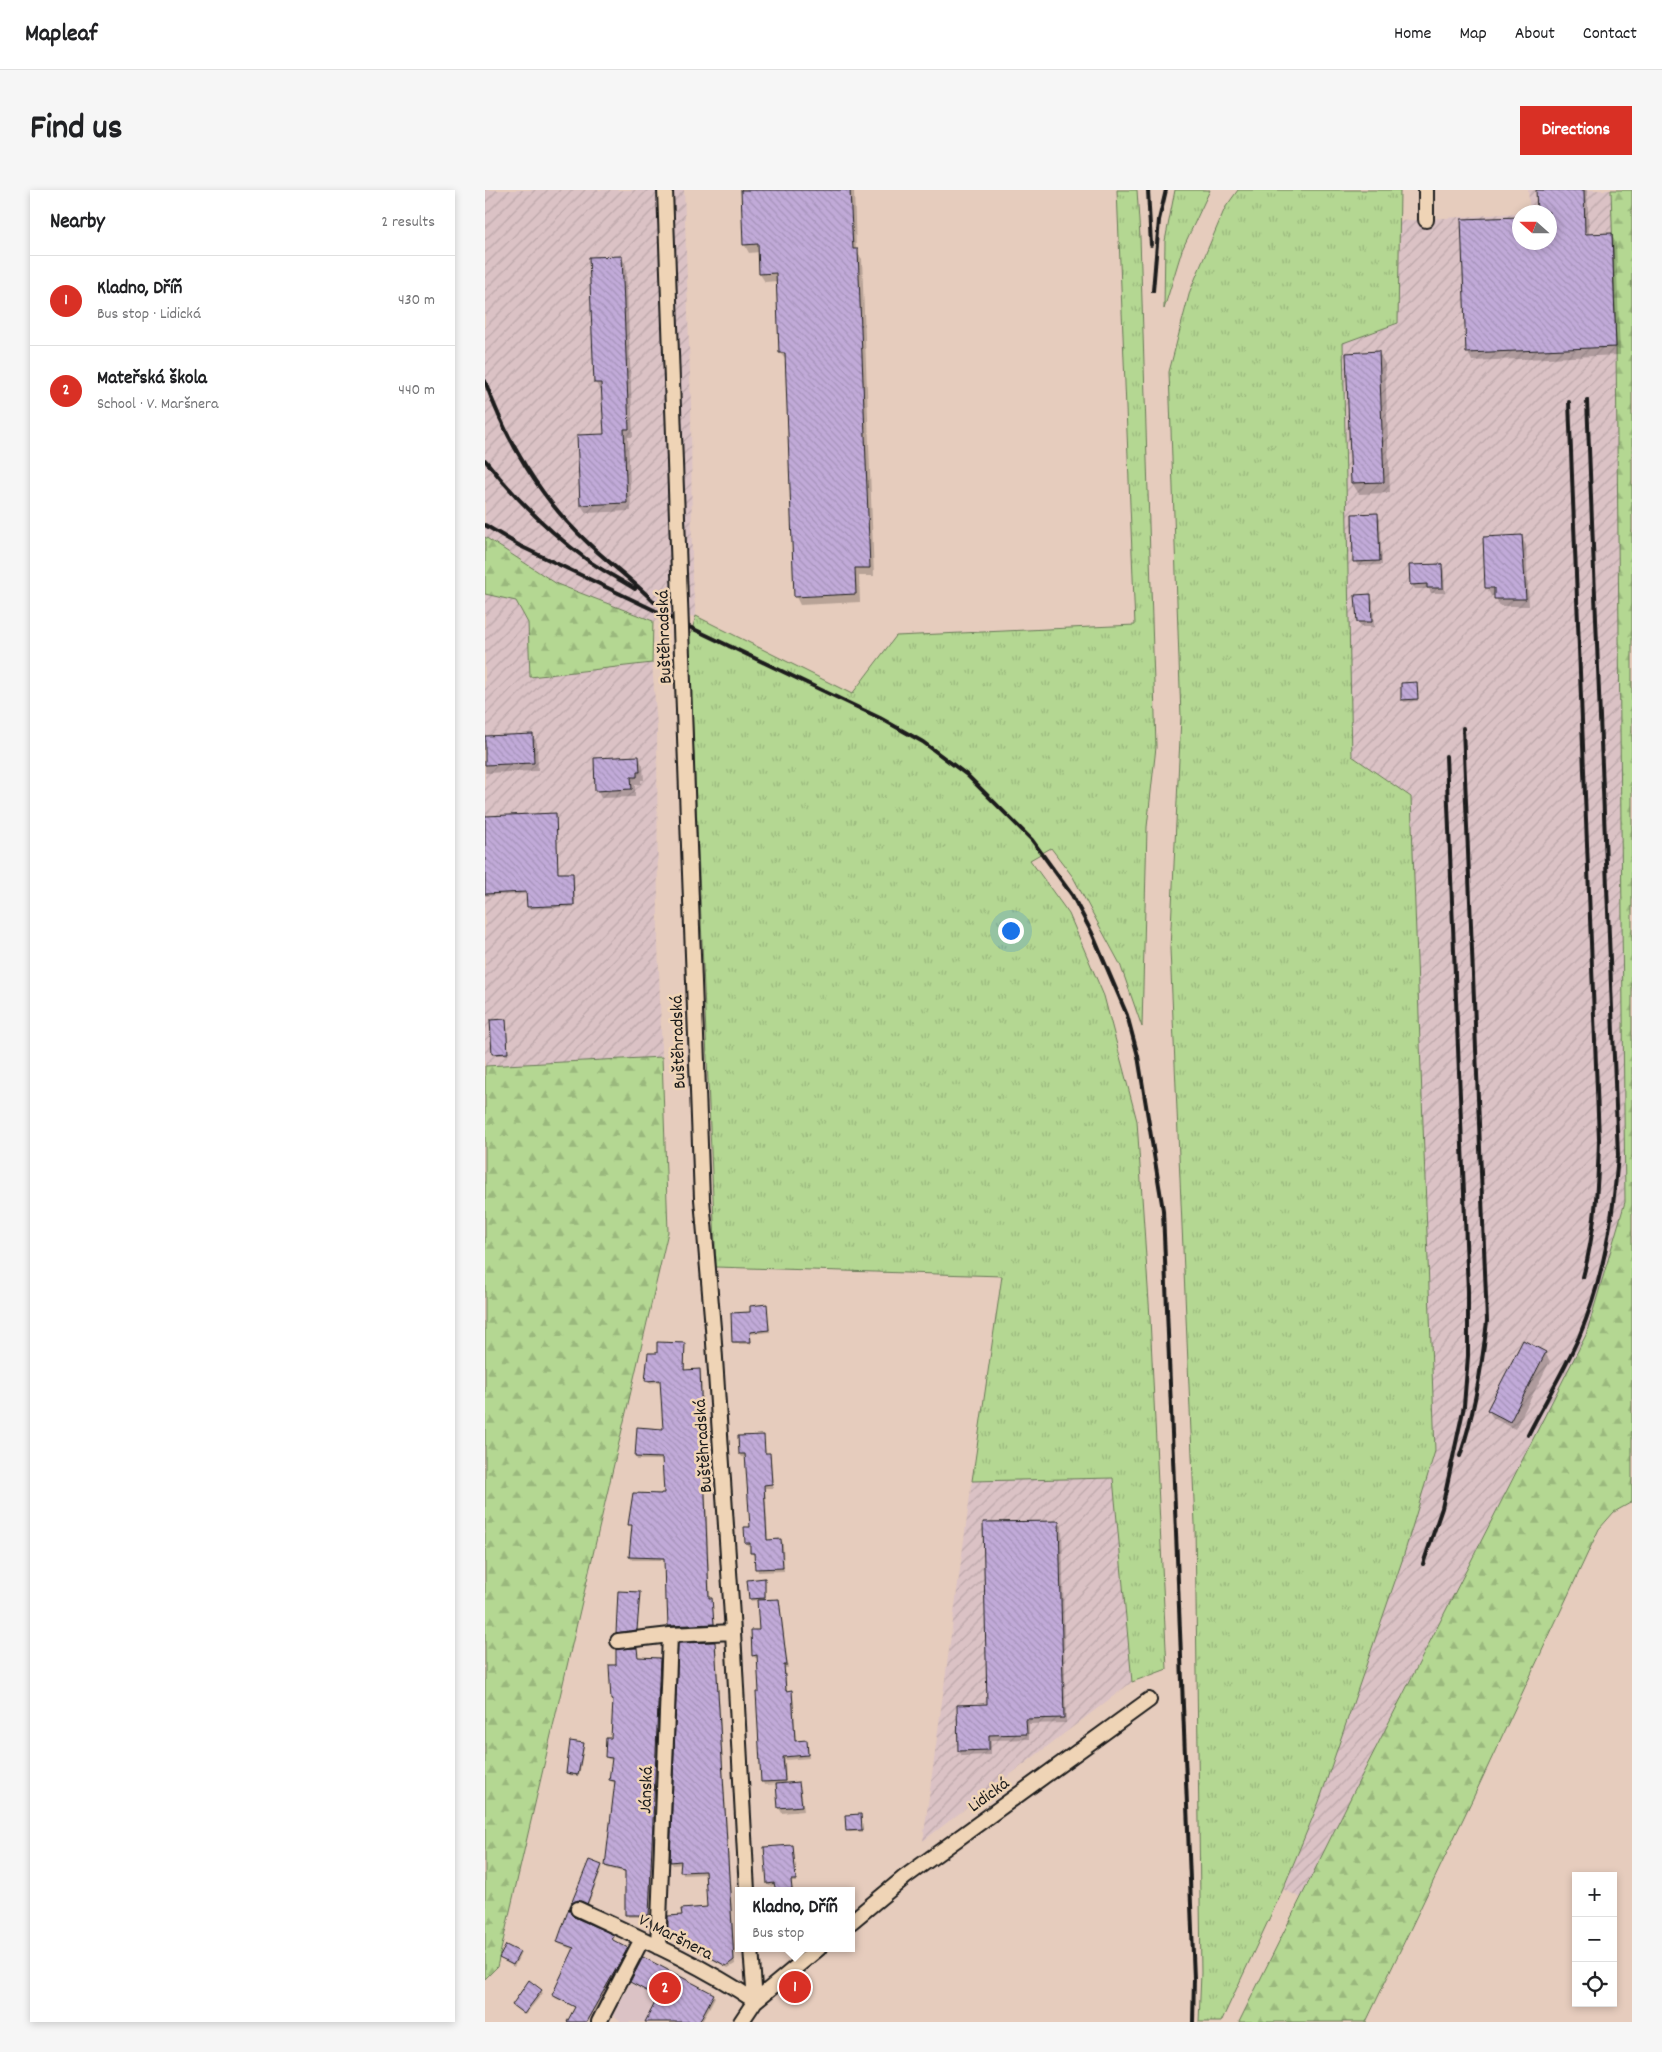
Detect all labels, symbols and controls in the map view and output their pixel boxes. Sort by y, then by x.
text: Mapleaf [25,18,97,52]
text: Home [1394,22,1431,47]
text: Map [1459,22,1487,47]
text: About [1515,22,1555,47]
text: Contact [1583,22,1637,47]
text: Find us [30,105,122,155]
button: Directions [1520,106,1632,155]
north arrow [1512,205,1557,250]
text: Nearby [50,208,105,238]
text: 2 results [381,211,435,234]
text: Kladno, Dříň [97,276,182,303]
text: 1 [64,289,68,312]
text: 430 m [398,289,435,312]
text: Bus stop · Lidická [97,303,201,326]
text: Mateřská škola [97,366,207,393]
text: 2 [63,379,70,402]
text: 440 m [398,379,435,402]
text: School · V. Maršnera [97,393,218,416]
street label: Buštěhradská [651,589,680,684]
your location [998,918,1024,944]
street label: Buštěhradská [665,994,694,1089]
street label: Buštěhradská [689,1398,720,1494]
street label: Jánská [634,1766,661,1814]
street label: Lidická [964,1772,1015,1820]
map controls [1572,1872,1617,2007]
button: + [1572,1872,1617,1917]
popup [735,1887,855,1952]
text: Kladno, Dříň [752,1895,838,1922]
street label: V. Maršnera [633,1909,717,1968]
button: − [1572,1917,1617,1962]
text: Bus stop [752,1922,804,1945]
button: locate [1572,1962,1617,2007]
pin: 1 [779,1968,811,2006]
pin: 2 [649,1969,681,2007]

